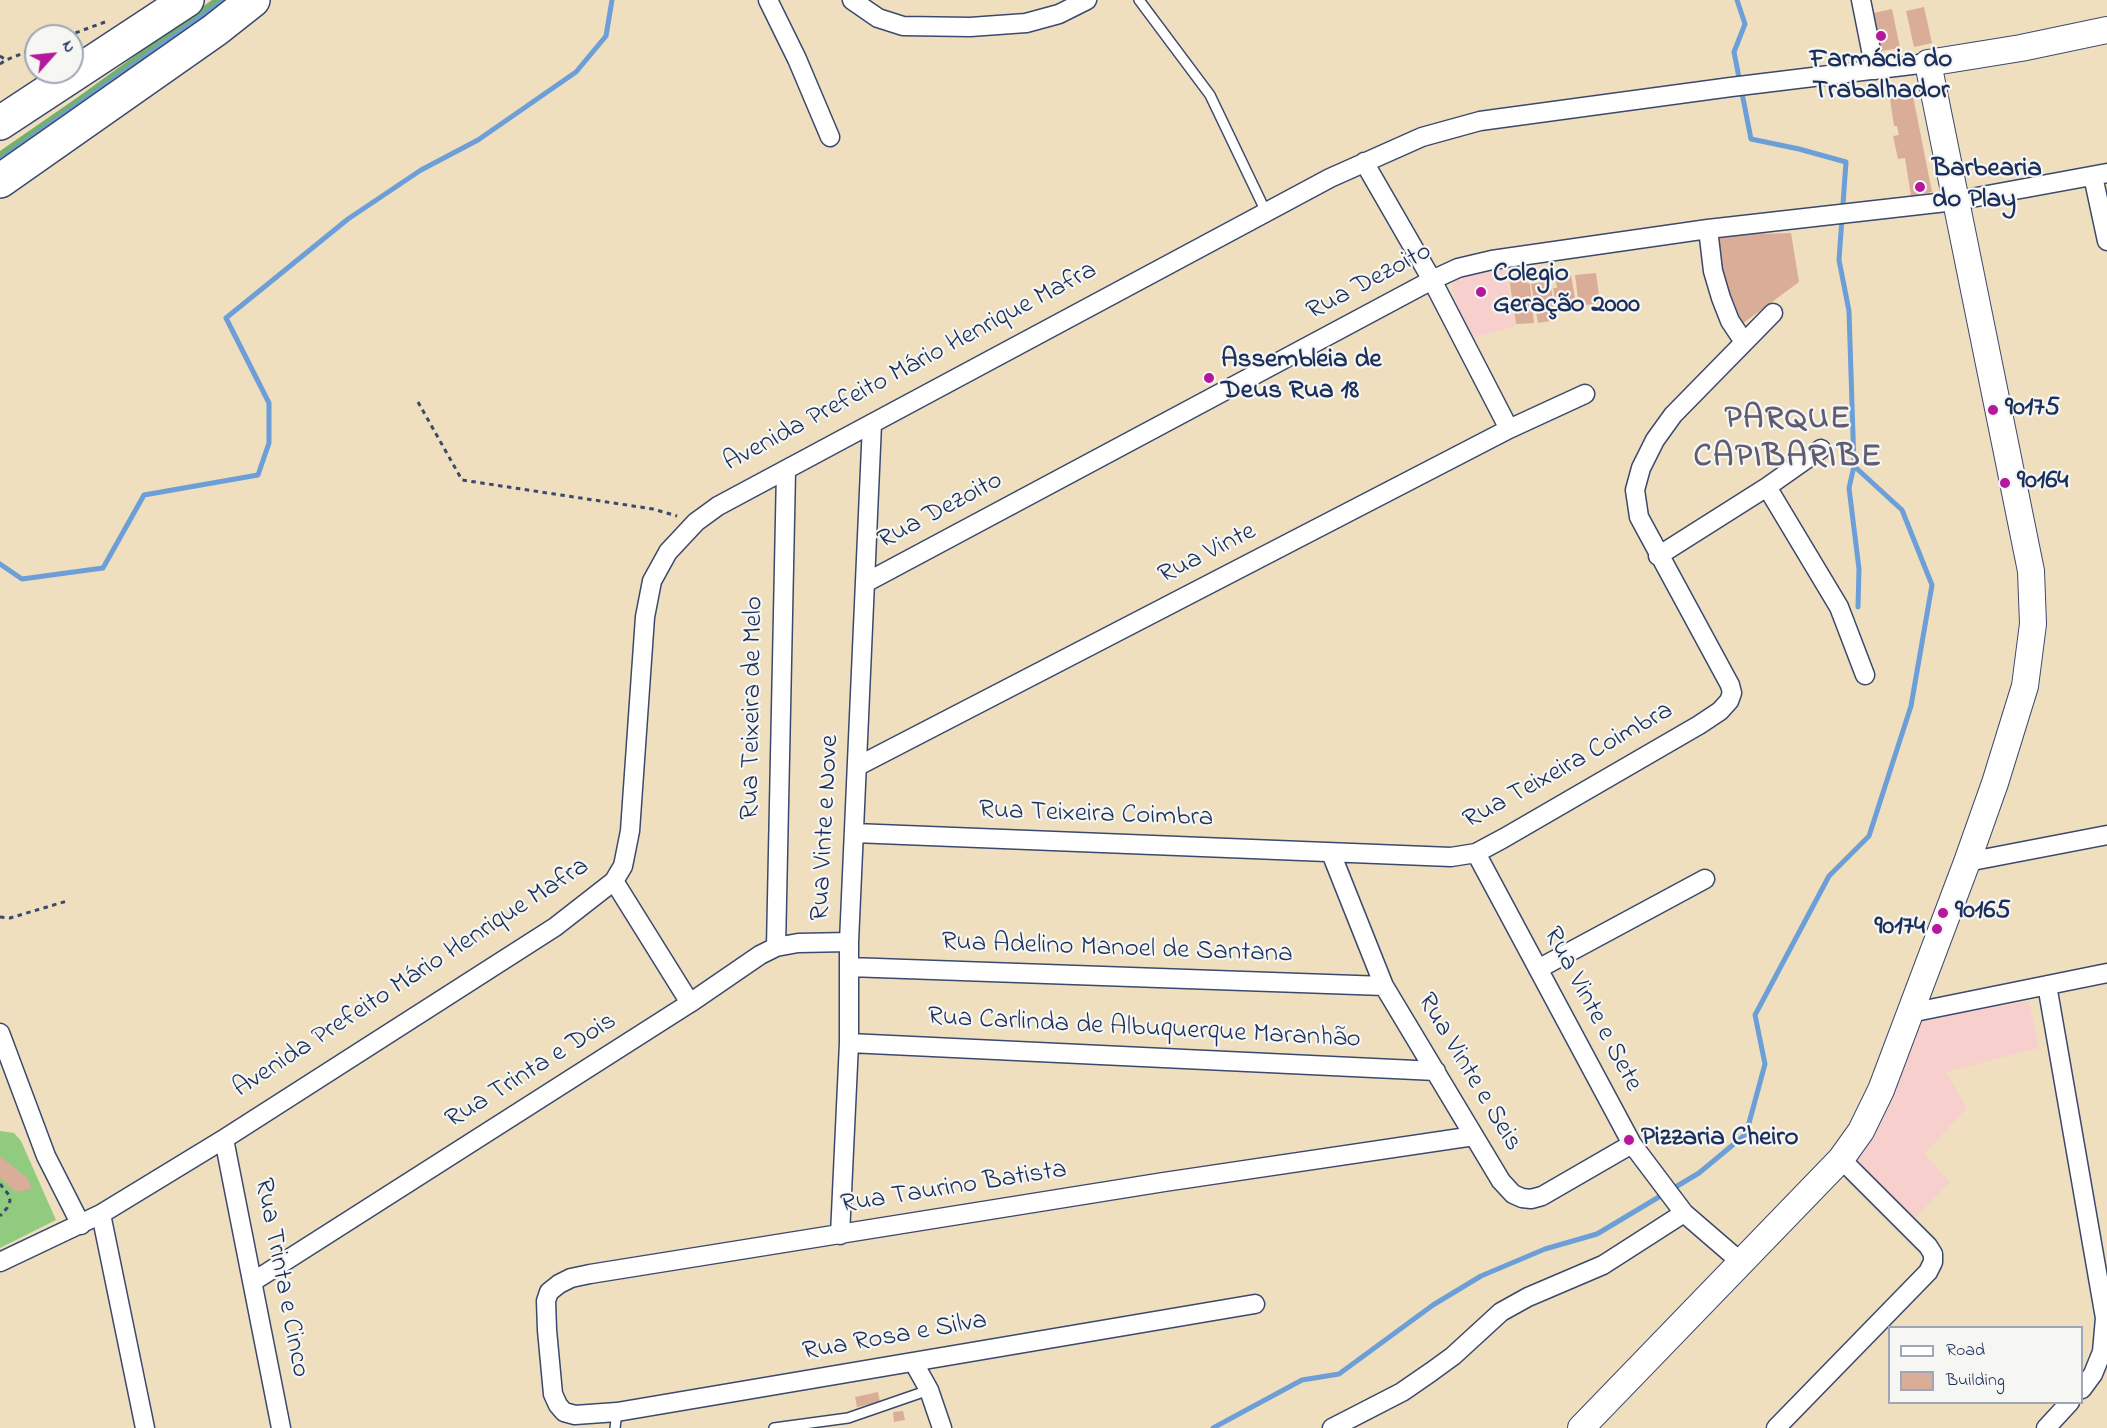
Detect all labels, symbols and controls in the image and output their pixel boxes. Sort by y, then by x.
north arrow [24,24,84,84]
marker: Farmácia do Trabalhador [1874,29,1888,43]
text: N [55,36,81,57]
place label: Farmácia do Trabalhador [1810,46,1952,109]
place label: Barbearia do Play [1932,155,2042,218]
marker: Barbearia do Play [1913,180,1927,194]
street label: Rua Dezoito [1302,237,1438,329]
street label: Avenida Prefeito Mário Henrique Mafra [719,256,1103,480]
place label: Colegio Geração 2000 [1493,260,1640,323]
marker: Colegio Geração 2000 [1474,285,1488,299]
place label: Assembleia de Deus Rua 18 [1221,346,1382,409]
marker: Assembleia de Deus Rua 18 [1202,371,1216,385]
place label: 90175 [2005,394,2060,426]
district label: PARQUE CAPIBARIBE [1693,402,1883,480]
marker: 90175 [1986,403,2000,417]
street label: Rua Dezoito [873,466,1009,558]
place label: 90164 [2017,467,2068,499]
marker: 90164 [1998,476,2012,490]
street label: Rua Vinte [1154,517,1262,593]
street label: Rua Teixeira de Melo [736,596,772,820]
street label: Rua Teixeira Coimbra [1459,696,1679,838]
street label: Rua Vinte e Nove [806,734,848,922]
street label: Rua Teixeira Coimbra [978,796,1214,836]
street label: Avenida Prefeito Mário Henrique Mafra [228,852,596,1106]
place label: 90165 [1955,897,2011,929]
marker: 90165 [1936,906,1950,920]
place label: 90174 [1874,913,1925,945]
street label: Rua Vinte e Sete [1534,922,1648,1098]
marker: 90174 [1930,922,1944,936]
street label: Rua Adelino Manoel de Santana [941,928,1293,972]
street label: Rua Vinte e Seis [1408,988,1528,1158]
street label: Rua Carlinda de Albuquerque Maranhão [927,1002,1361,1058]
street label: Rua Trinta e Dois [441,1007,623,1137]
place label: Pizzaria Cheiro [1641,1124,1799,1156]
marker: Pizzaria Cheiro [1622,1133,1636,1147]
street label: Rua Taurino Batista [839,1155,1069,1223]
street label: Rua Trinta e Cinco [245,1176,315,1380]
street label: Rua Rosa e Silva [800,1306,990,1370]
legend [1888,1326,2083,1404]
text: Road [1946,1338,1985,1364]
text: Building [1946,1368,2005,1394]

